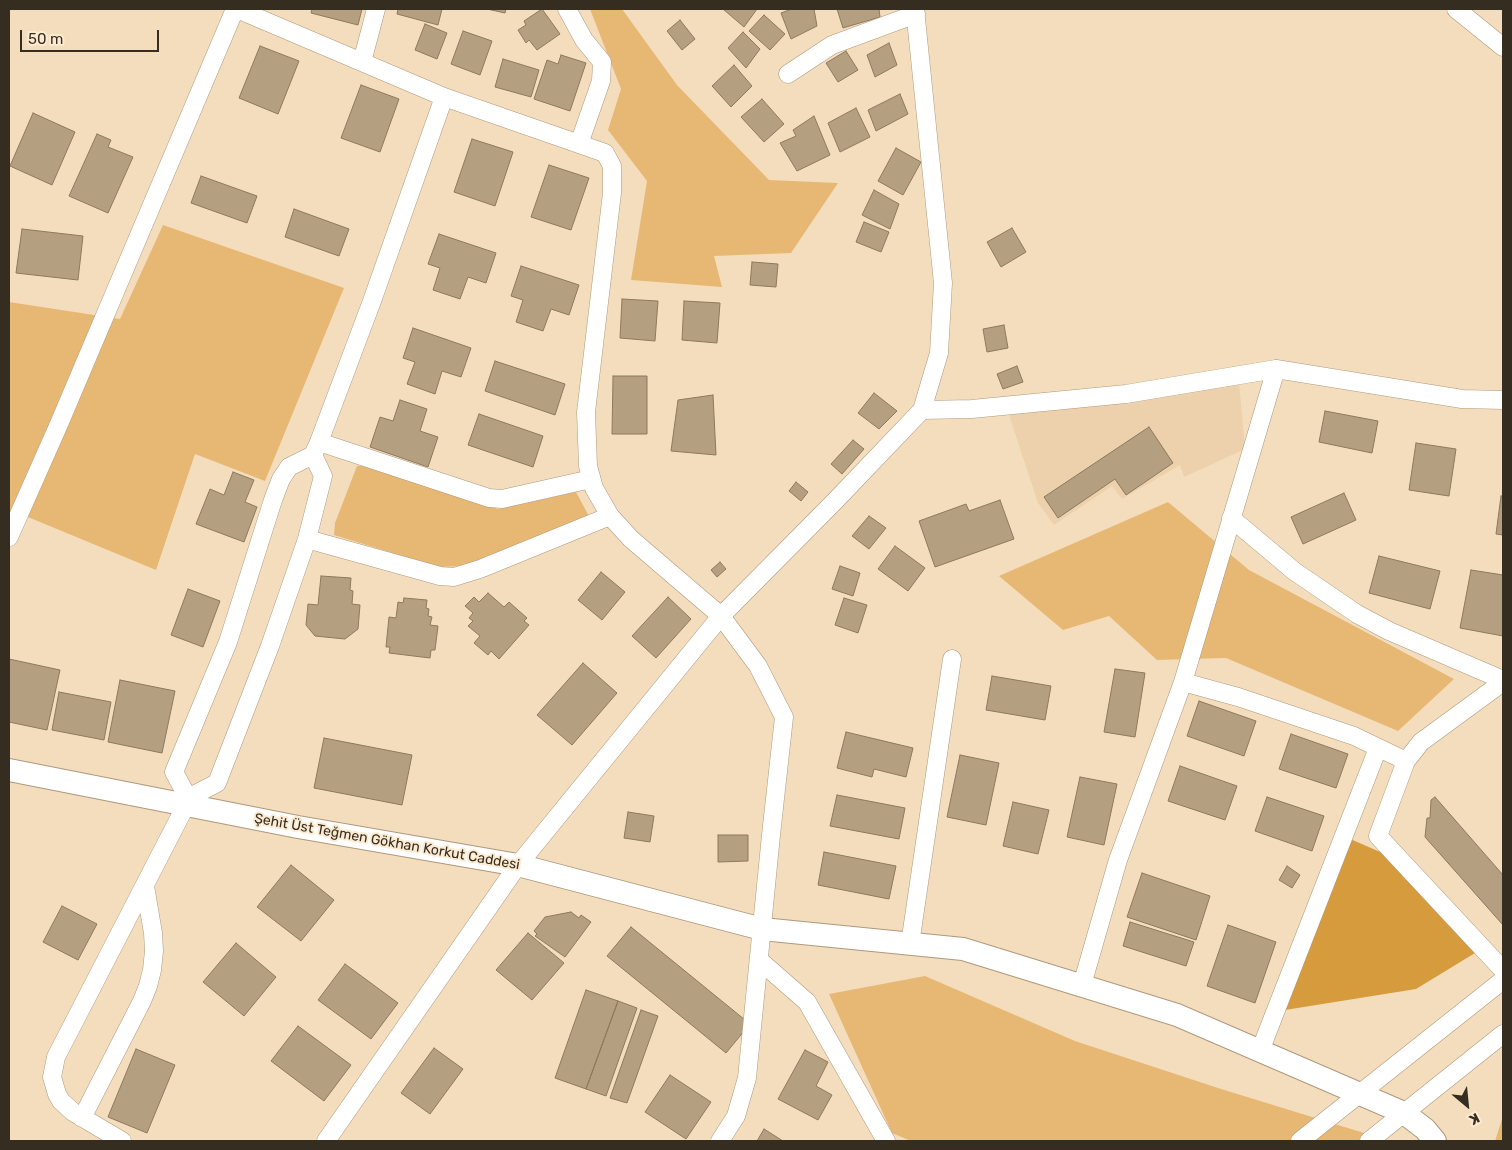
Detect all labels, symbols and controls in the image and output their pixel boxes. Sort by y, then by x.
scale bar [22,20,161,52]
text: 50 m [28,30,63,48]
street label: Şehit Üst Teğmen Gökhan Korkut Caddesi [253,810,521,874]
north arrow [1442,1080,1492,1130]
text: K [1466,1109,1482,1128]

